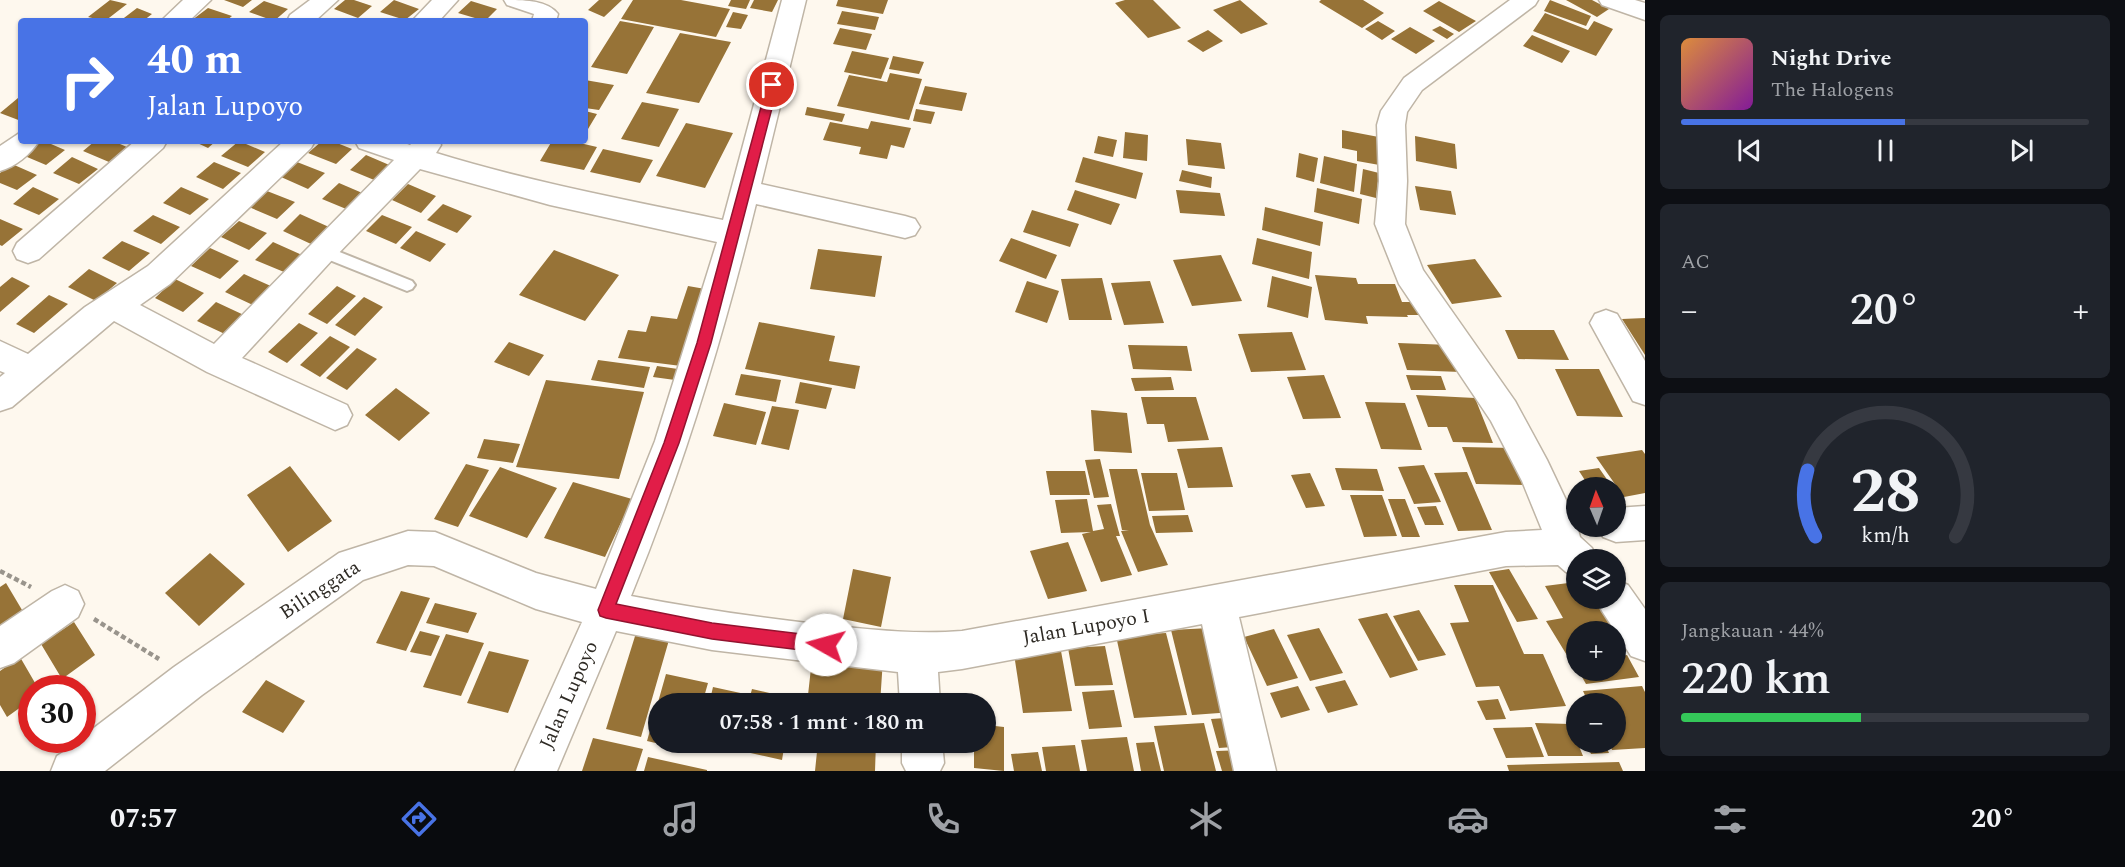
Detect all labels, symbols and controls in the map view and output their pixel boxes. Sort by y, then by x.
text: 40 m [147,29,242,92]
icon: right [48,42,126,120]
text: Night Drive [1771,42,1891,75]
pin [746,59,797,110]
icon: arrive [755,68,788,101]
text: The Halogens [1771,75,1894,105]
text: Jalan Lupoyo [147,86,303,128]
icon: previous [1733,134,1766,167]
icon: pause [1869,134,1902,167]
icon: next [2005,134,2038,167]
text: AC [1681,247,1710,277]
text: 20° [1850,276,1920,345]
text: − [1681,286,1698,336]
text: + [2073,286,2089,336]
text: 28 [1850,445,1920,540]
north arrow [1566,477,1626,537]
map controls [1566,477,1626,753]
text: km/h [1861,519,1909,552]
button: layers [1566,549,1626,609]
street label: Bilinggata [274,553,367,627]
street label: Jalan Lupoyo I [1020,601,1152,653]
position arrow [794,613,858,677]
text: Jangkauan · 44% [1681,616,1824,646]
button: + [1566,621,1626,681]
street label: Jalan Lupoyo [532,636,606,754]
text: 220 km [1681,645,1831,714]
speed limit sign: 30 [18,675,96,753]
button: − [1566,693,1626,753]
text: 07:58 · 1 mnt · 180 m [720,706,924,739]
text: 07:57 [110,798,178,840]
icon: directions [398,798,440,840]
icon: music [660,798,702,840]
icon: phone [922,798,964,840]
icon: climate [1185,798,1227,840]
icon: car [1447,798,1489,840]
icon: filters [1709,798,1751,840]
text: 20° [1971,798,2015,840]

